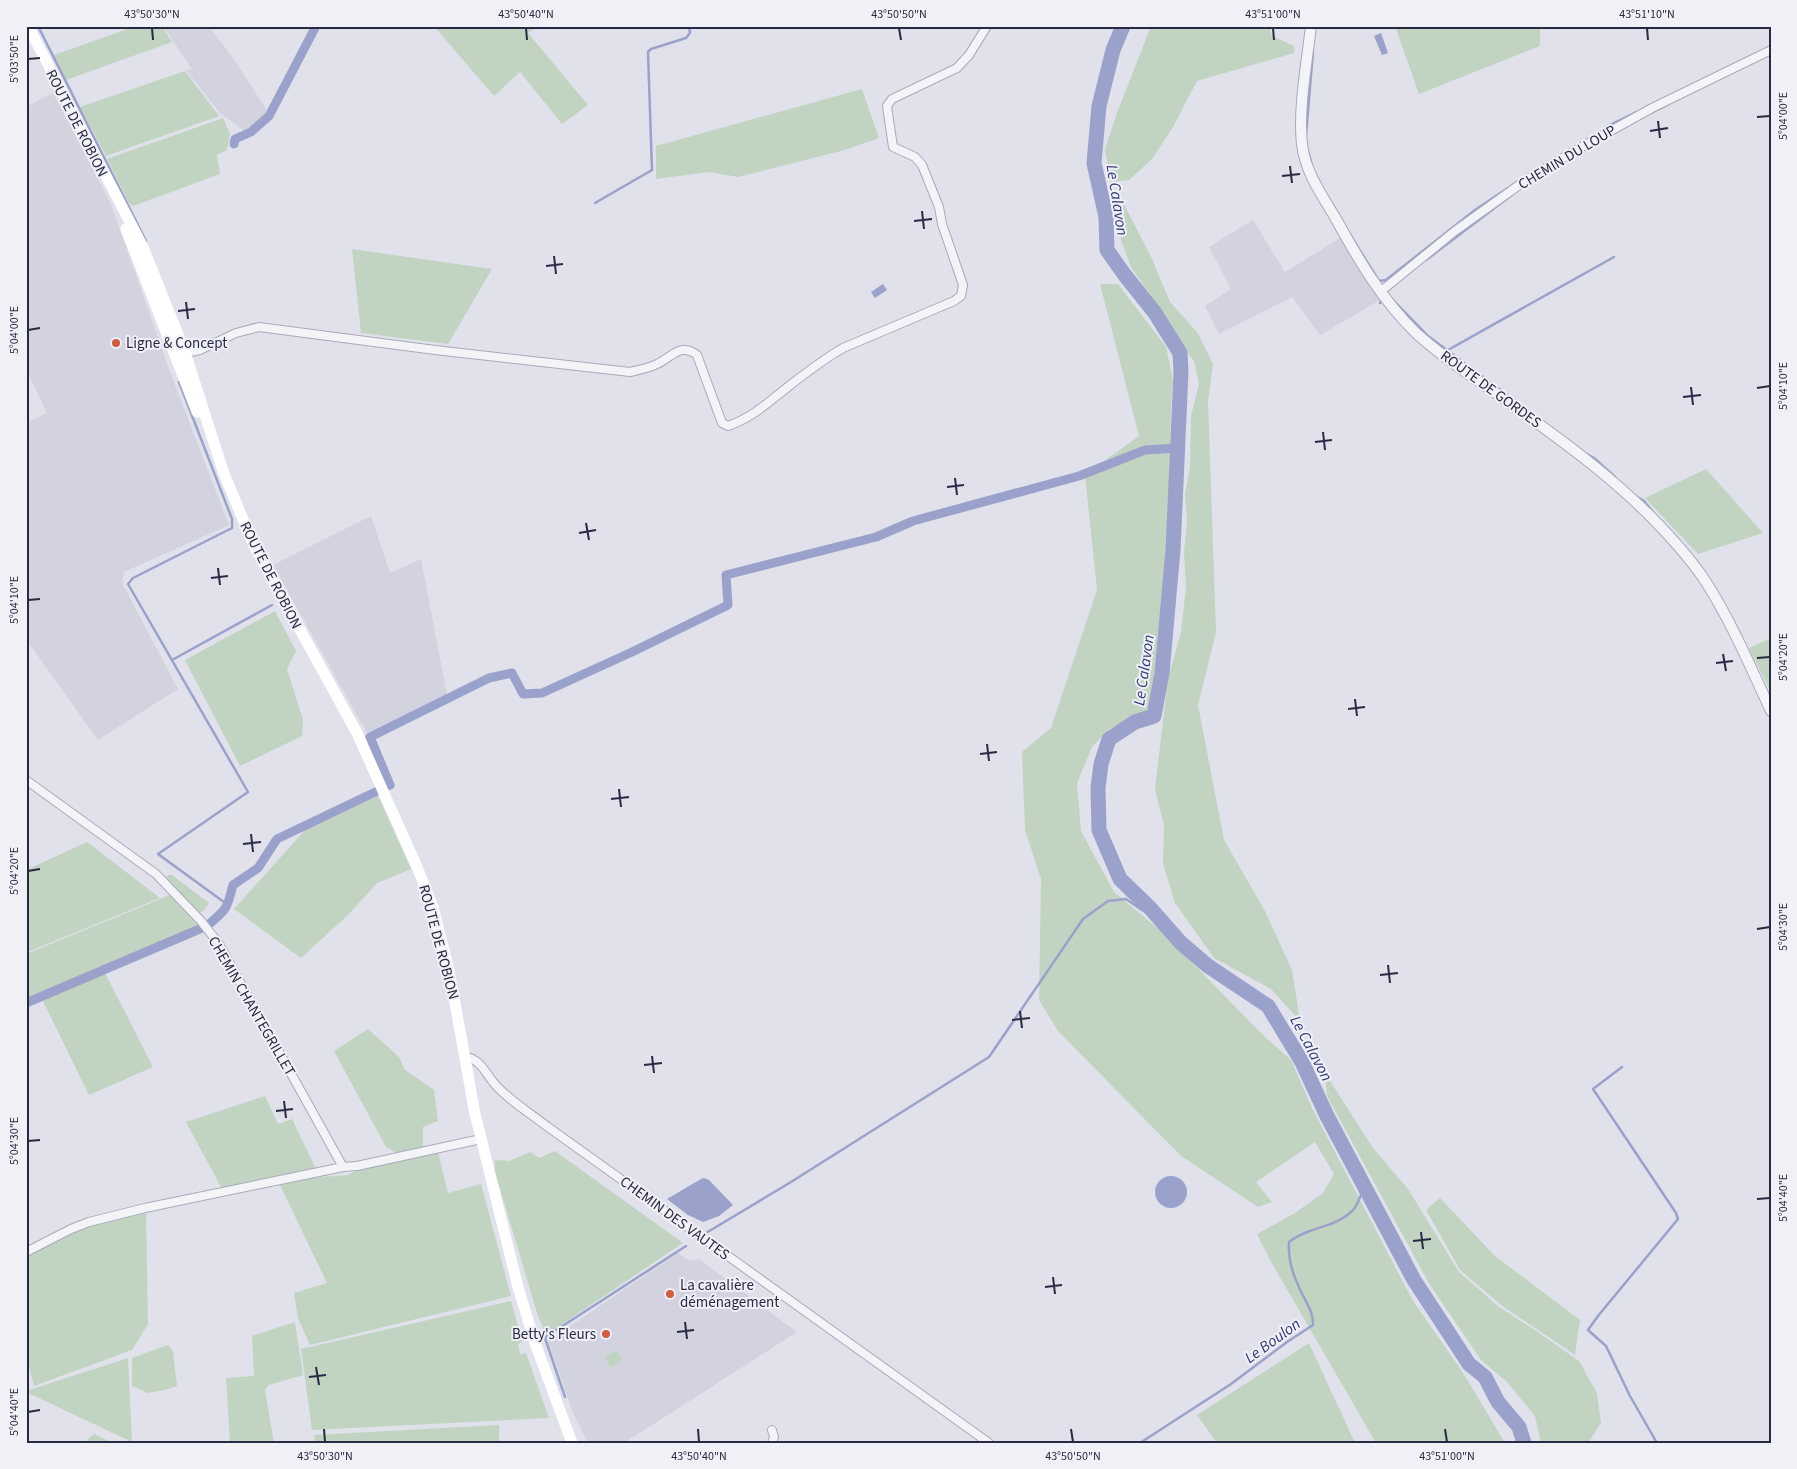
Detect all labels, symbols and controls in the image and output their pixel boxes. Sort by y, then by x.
text: 43°50'30"N [124,6,180,23]
text: 43°50'40"N [498,6,554,23]
text: 43°50'50"N [871,6,927,23]
text: 43°51'00"N [1245,6,1301,23]
text: 43°51'10"N [1619,6,1675,23]
text: 5°03'50"E [6,35,23,83]
street label: ROUTE DE ROBION [40,66,113,181]
text: 5°04'00"E [1775,92,1792,140]
street label: CHEMIN DU LOUP [1514,120,1620,195]
water label: Le Calavon [1101,163,1133,237]
text: 5°04'00"E [6,306,23,354]
place label: Ligne & Concept [126,333,227,354]
marker: Ligne & Concept [110,337,122,349]
street label: ROUTE DE GORDES [1436,346,1545,433]
text: 5°04'10"E [1775,362,1792,410]
street label: ROUTE DE ROBION [234,518,307,633]
text: 5°04'10"E [6,576,23,624]
water label: Le Calavon [1128,633,1160,707]
text: 5°04'20"E [1775,633,1792,681]
text: 5°04'20"E [6,847,23,895]
street label: ROUTE DE ROBION [413,882,464,1002]
text: 5°04'30"E [1775,903,1792,951]
street label: CHEMIN CHANTEGRILLET [203,932,300,1080]
water label: Le Calavon [1285,1012,1338,1085]
text: 5°04'30"E [6,1117,23,1165]
street label: CHEMIN DES VAUTES [616,1171,734,1265]
text: 5°04'40"E [1775,1174,1792,1222]
place label: La cavalière déménagement [680,1275,779,1313]
marker: La cavalière déménagement [664,1288,676,1300]
water label: Le Boulon [1240,1313,1305,1369]
place label: Betty's Fleurs [512,1324,596,1345]
marker: Betty's Fleurs [600,1328,612,1340]
text: 5°04'40"E [6,1388,23,1436]
text: 43°50'30"N [297,1448,353,1465]
text: 43°50'40"N [671,1448,727,1465]
text: 43°50'50"N [1045,1448,1101,1465]
text: 43°51'00"N [1419,1448,1475,1465]

